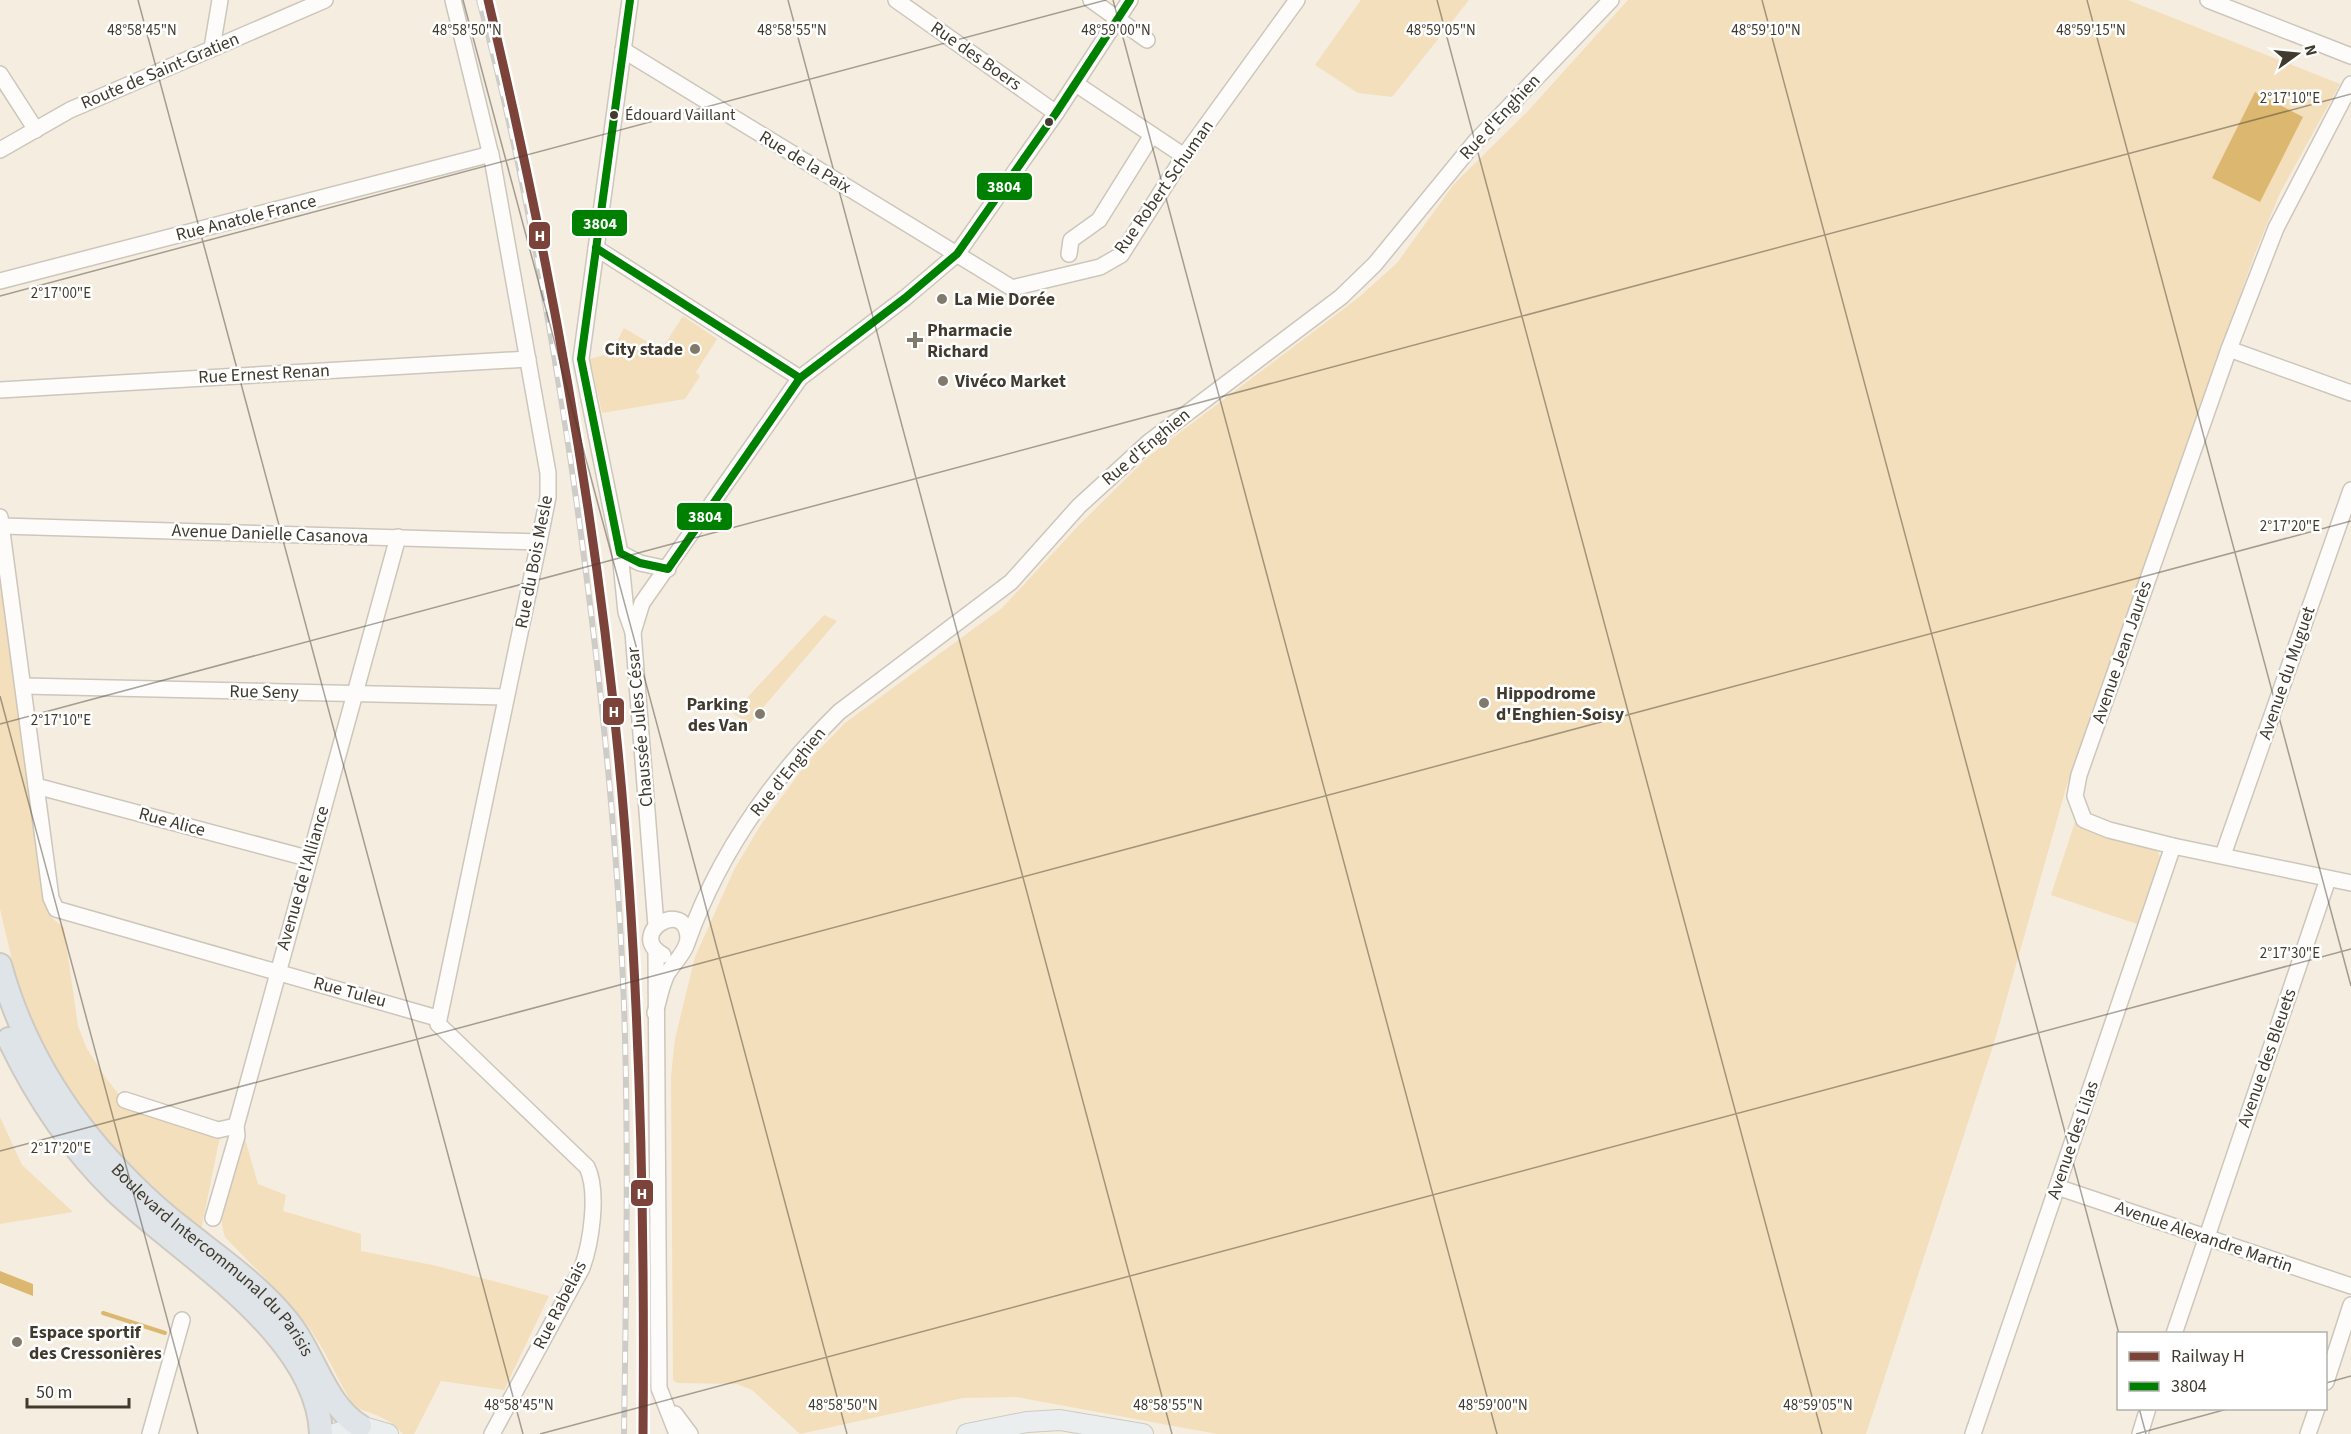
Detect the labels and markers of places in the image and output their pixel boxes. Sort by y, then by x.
place label: Édouard Vaillant [625,104,736,126]
marker: Édouard Vaillant [608,109,620,121]
unlabelled marker [1043,116,1055,128]
place label: La Mie Dorée [954,287,1055,312]
marker: La Mie Dorée [935,292,949,306]
place label: Pharmacie Richard [927,318,1012,364]
marker: Pharmacie Richard [908,333,922,347]
place label: City stade [604,337,683,362]
marker: City stade [688,342,702,356]
place label: Vivéco Market [954,369,1066,394]
marker: Vivéco Market [936,374,950,388]
place label: Hippodrome d'Enghien-Soisy [1496,681,1625,727]
place label: Parking des Van [686,692,748,738]
marker: Hippodrome d'Enghien-Soisy [1477,696,1491,710]
marker: Parking des Van [753,707,767,721]
place label: Espace sportif des Cressonières [29,1320,162,1366]
marker: Espace sportif des Cressonières [10,1335,24,1349]

